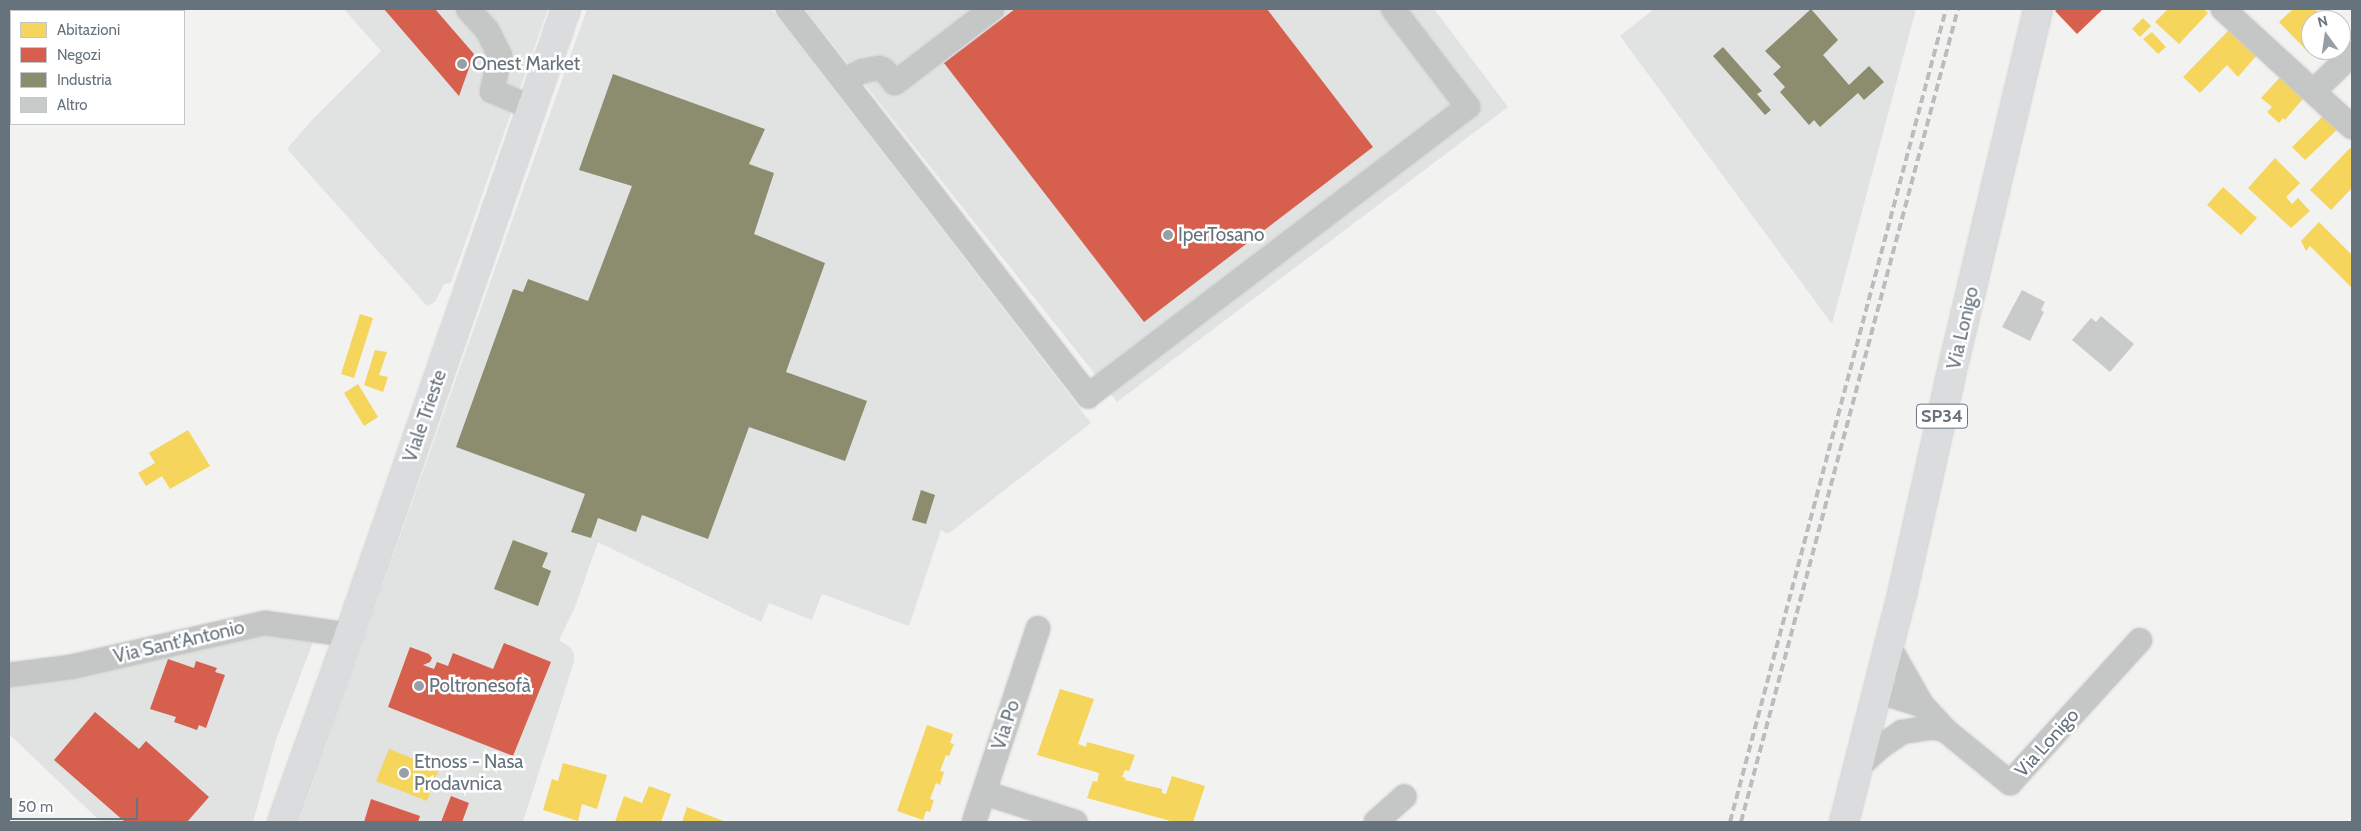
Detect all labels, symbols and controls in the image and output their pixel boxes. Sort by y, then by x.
legend [10,10,185,125]
north arrow [2301,10,2351,60]
text: N [2316,11,2330,31]
text: Abitazioni [57,21,120,39]
text: Negozi [57,46,101,64]
place label: Onest Market [472,53,580,75]
marker: Onest Market [456,58,468,70]
text: Industria [57,71,112,89]
text: Altro [57,96,87,114]
place label: IperTosano [1178,224,1264,246]
marker: IperTosano [1162,229,1174,241]
street label: Via Lonigo [1942,284,1984,372]
street label: Viale Trieste [399,367,451,465]
road number: SP34 [1916,401,1968,432]
street label: Via Sant'Antonio [111,616,247,668]
place label: Poltronesofà [429,675,531,697]
marker: Poltronesofà [413,680,425,692]
street label: Via Po [987,697,1025,753]
street label: Via Lonigo [2010,704,2084,782]
place label: Etnoss - Nasa Prodavnica [414,751,523,795]
marker: Etnoss - Nasa Prodavnica [398,767,410,779]
scale bar [12,788,140,820]
text: 50 m [18,798,53,816]

